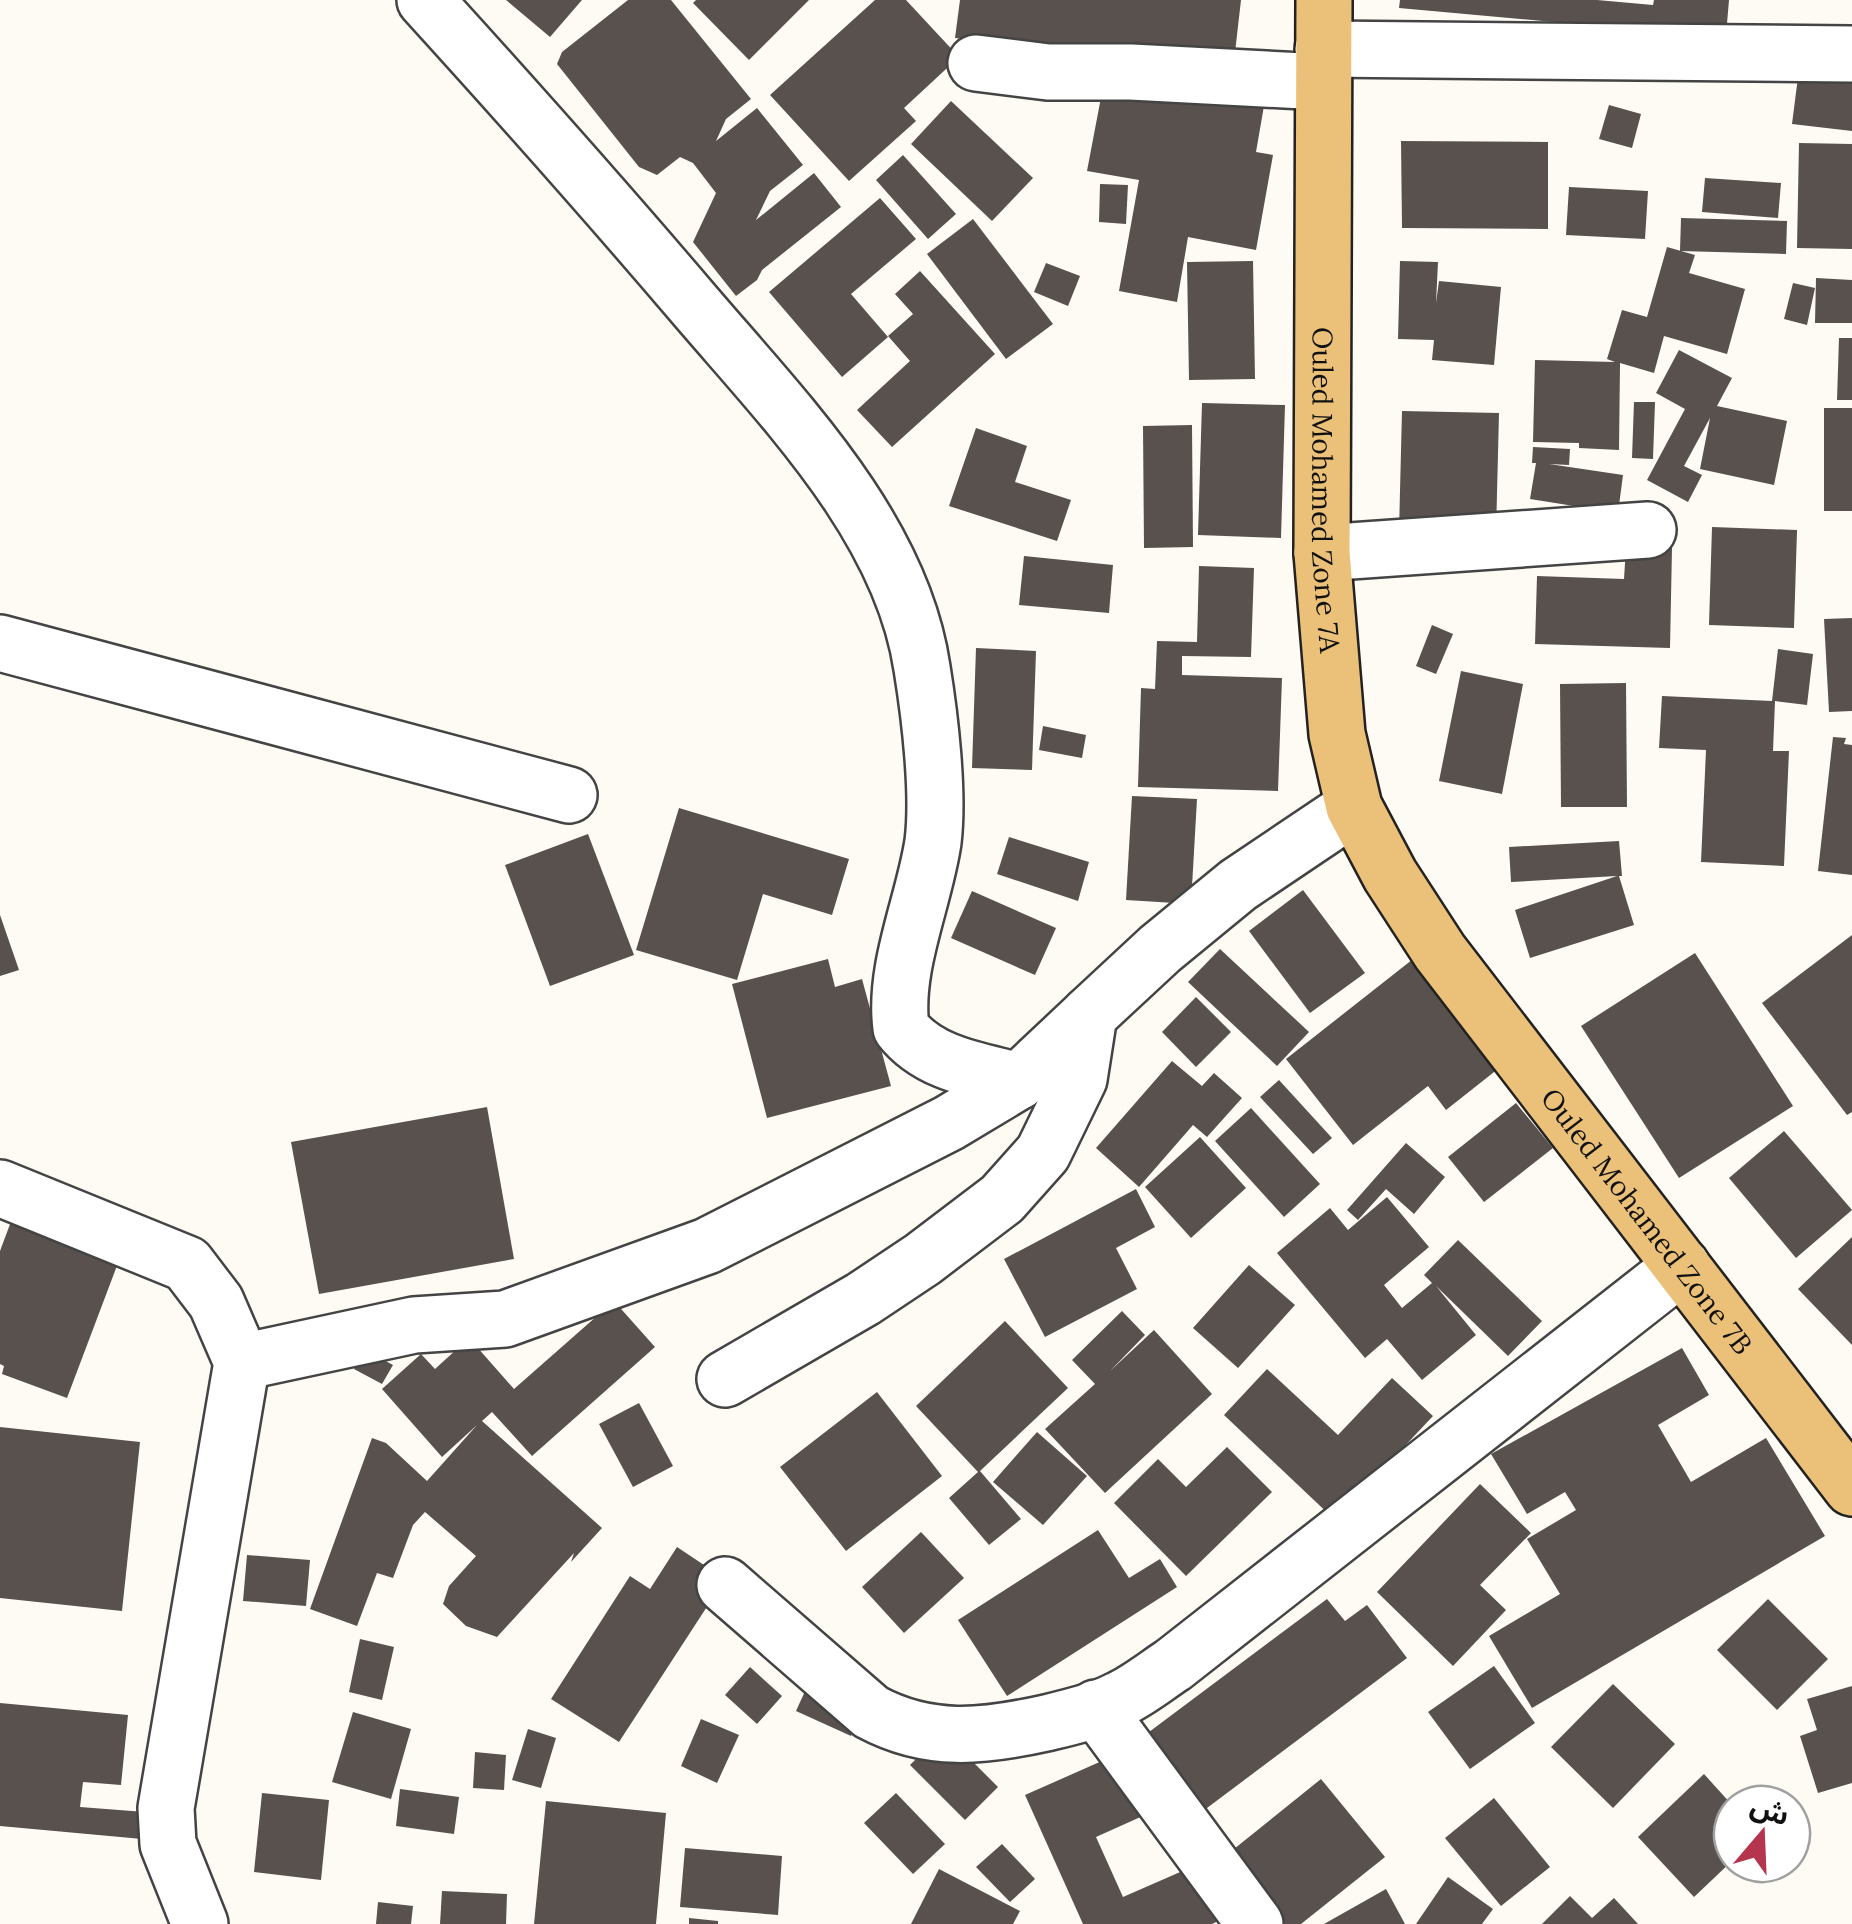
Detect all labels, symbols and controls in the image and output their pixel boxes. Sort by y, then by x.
street label: Ouled Mohamed Zone 7A [1304,327,1348,655]
street label: Ouled Mohamed Zone 7B [1533,1081,1761,1362]
north arrow [1712,1784,1812,1884]
text: ش [1746,1787,1794,1834]

